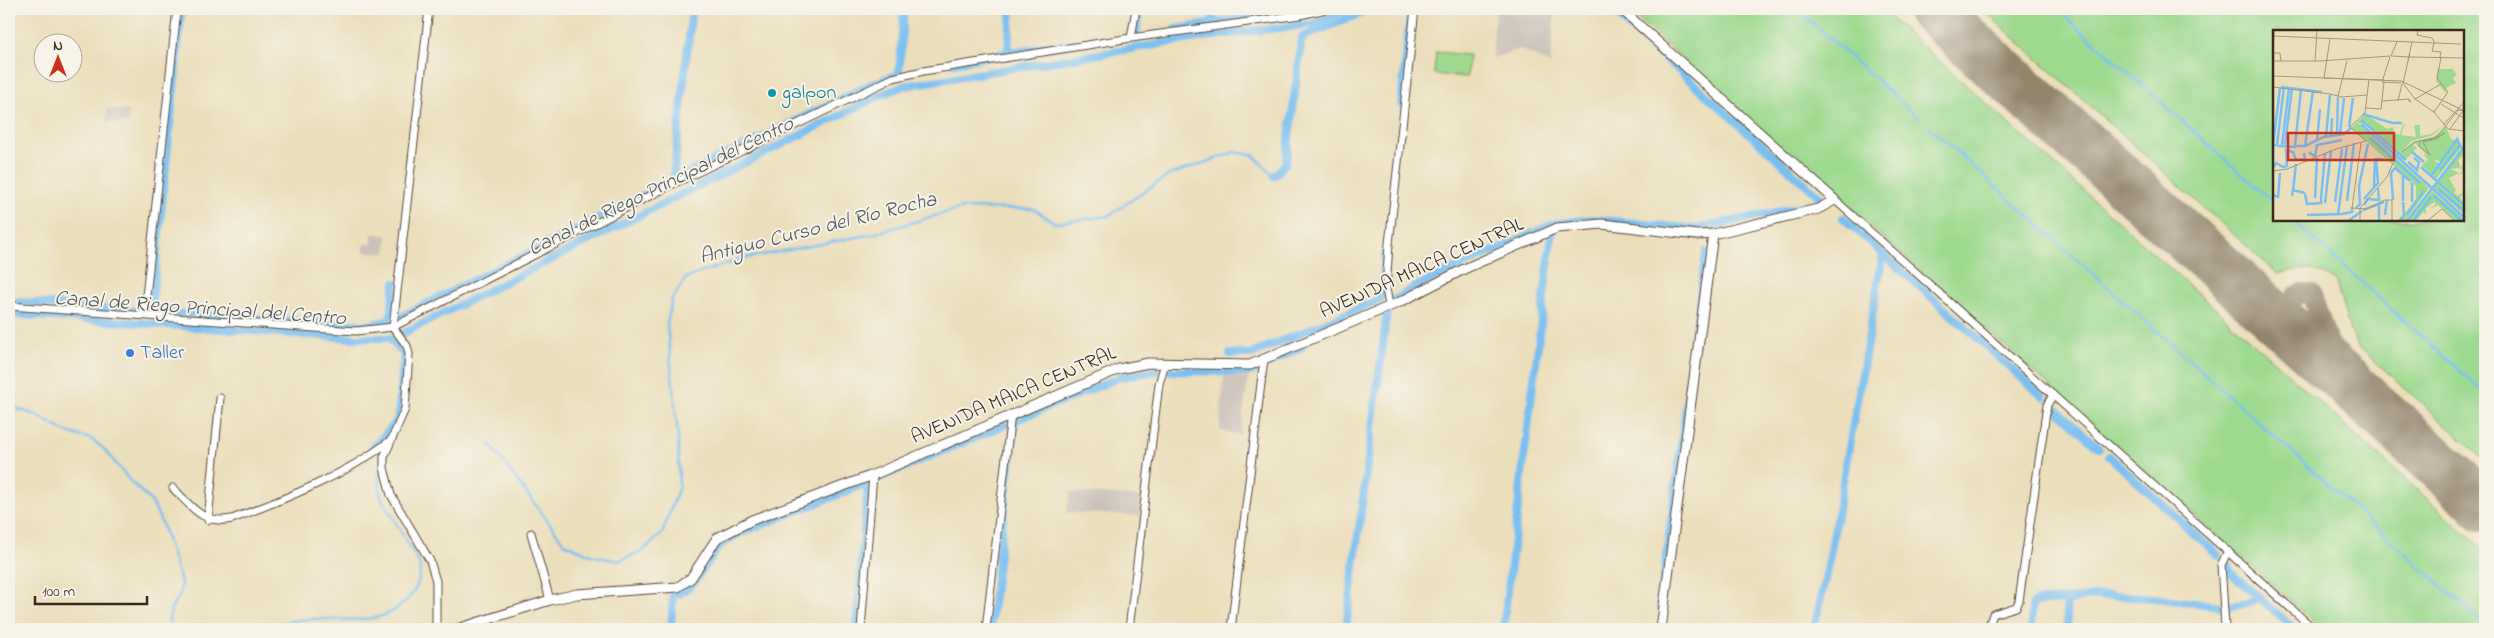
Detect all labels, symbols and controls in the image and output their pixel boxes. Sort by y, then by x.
inset map [2273,30,2464,221]
north arrow [32,32,82,82]
text: N [53,36,63,57]
place label: galpon [781,79,836,109]
marker: galpon [766,87,778,99]
water label: Canal de Riego Principal del Centro [523,109,800,265]
water label: Antiguo Curso del Río Rocha [696,185,941,274]
street label: AVENIDA MAICA CENTRAL [1315,211,1529,327]
water label: Canal de Riego Principal del Centro [53,284,348,335]
place label: Taller [140,339,185,368]
street label: AVENIDA MAICA CENTRAL [907,339,1122,452]
marker: Taller [124,347,136,359]
scale bar [35,573,148,605]
text: 100 m [42,581,75,603]

